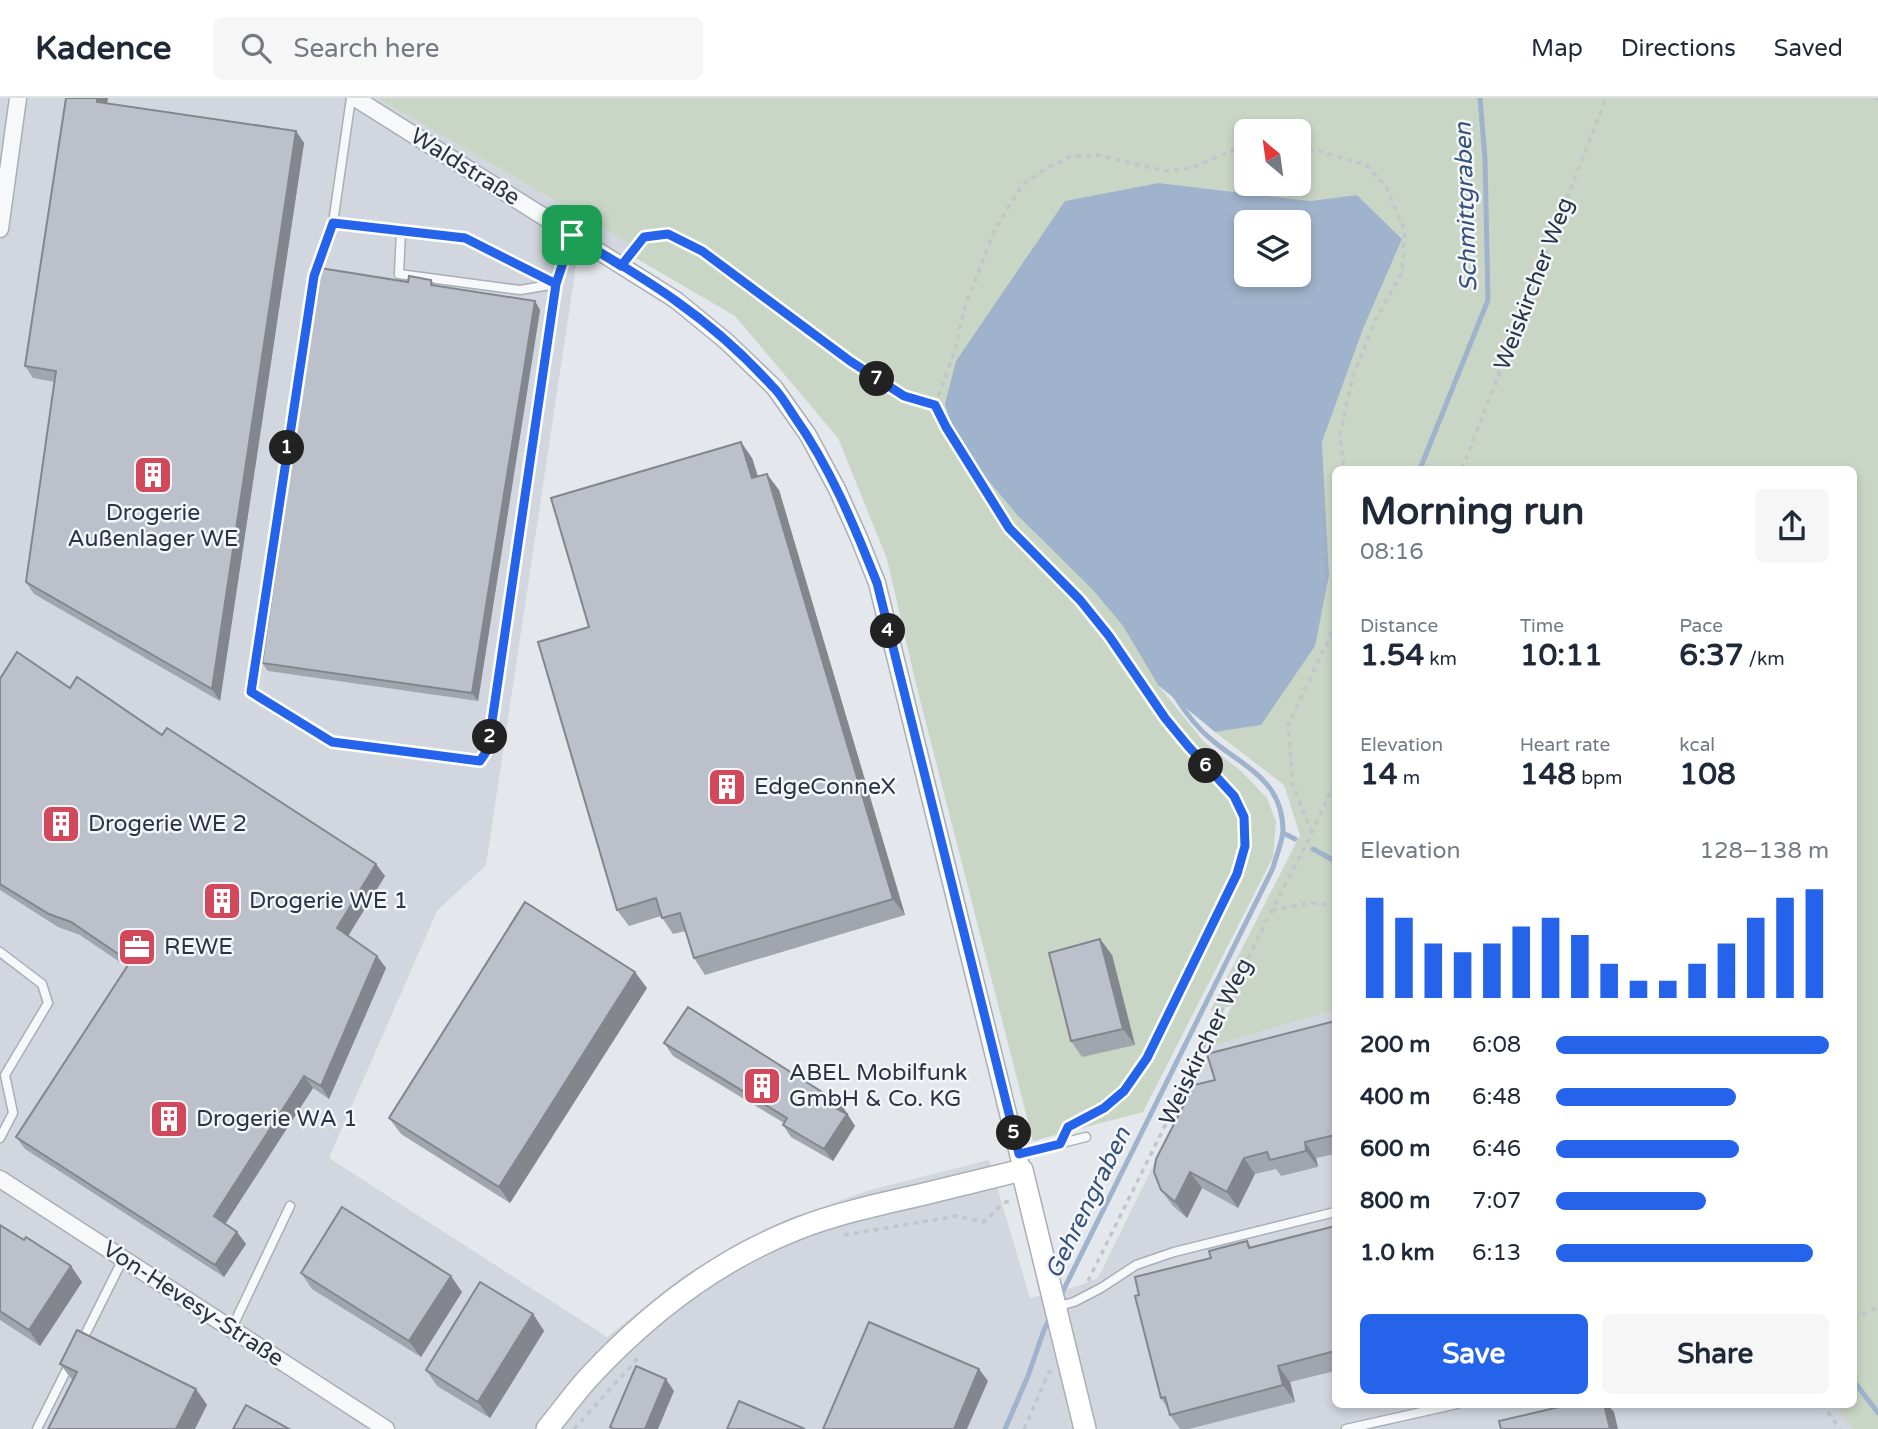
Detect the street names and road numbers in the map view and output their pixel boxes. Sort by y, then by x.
street label: Waldstraße [405,122,525,212]
street label: Weiskircher Weg [1488,194,1580,374]
street label: Weiskircher Weg [1153,954,1259,1130]
street label: Von-Hevesy-Straße [97,1235,289,1373]

